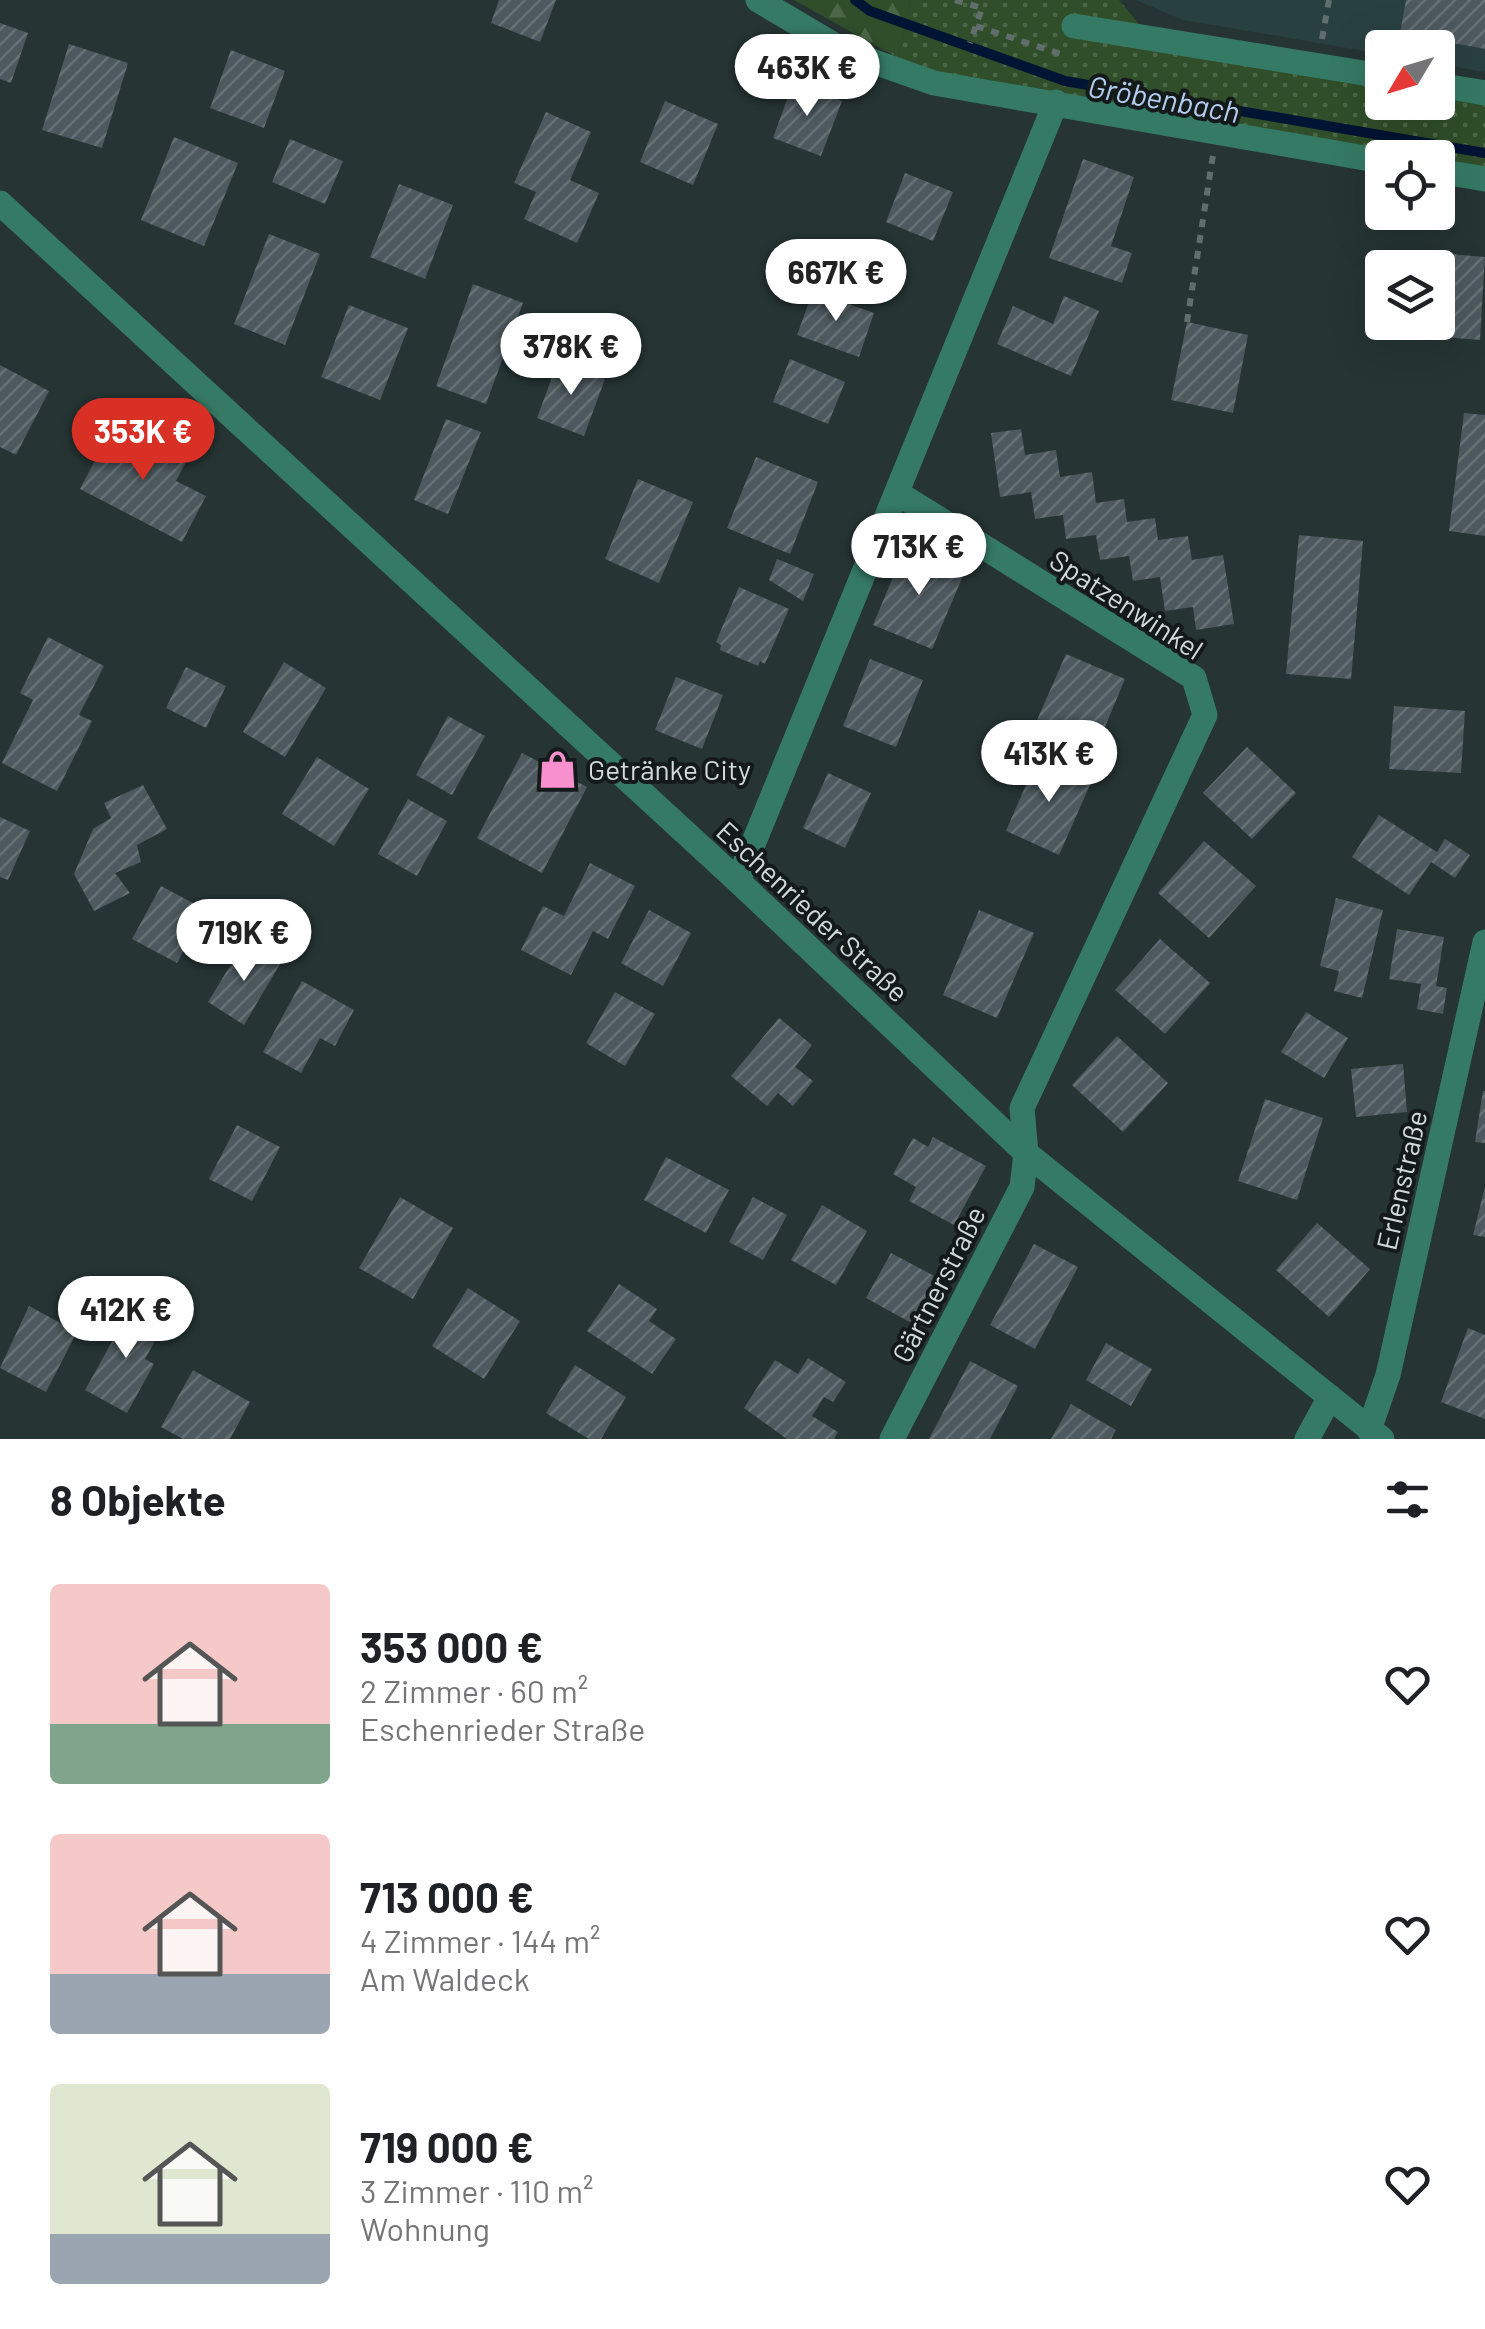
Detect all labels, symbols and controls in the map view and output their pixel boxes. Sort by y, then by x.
north arrow [1365,30,1455,120]
map controls [1365,30,1455,340]
pin: 463K € [726,34,888,119]
text: 463K € [757,47,857,85]
water label: Gröbenbach [1085,67,1243,129]
button: locate [1365,140,1455,230]
pin: 667K € [755,239,917,324]
button: layers [1365,250,1455,340]
text: 667K € [788,252,884,290]
pin: 378K € [490,313,652,398]
text: 378K € [522,326,620,364]
pin: 353K € [62,398,224,483]
text: 353K € [94,411,192,449]
pin: 713K € [838,513,1000,598]
text: 713K € [873,526,965,564]
street label: Spatzenwinkel [1044,542,1210,666]
pin: 413K € [968,720,1130,805]
text: 413K € [1003,733,1095,771]
shop icon: Getränke City [537,748,579,790]
place label: Getränke City [588,752,751,786]
street label: Eschenrieder Straße [710,813,916,1009]
pin: 719K € [163,899,325,984]
text: 719K € [198,912,290,950]
street label: Erlenstraße [1368,1107,1434,1253]
street label: Gärtnerstraße [884,1200,992,1368]
pin: 412K € [45,1276,207,1361]
text: 412K € [80,1289,172,1327]
icon: filters [1380,1472,1435,1527]
text: 8 Objekte [50,1474,226,1524]
text: 353 000 € [360,1621,543,1671]
icon: home [130,1624,250,1744]
icon: heart [1380,1657,1435,1712]
text: 2 Zimmer · 60 m² [360,1671,588,1709]
text: Eschenrieder Straße [360,1709,645,1747]
text: 713 000 € [360,1871,534,1921]
icon: home [130,1874,250,1994]
icon: heart [1380,1907,1435,1962]
text: 4 Zimmer · 144 m² [360,1921,600,1959]
text: Am Waldeck [360,1959,530,1997]
text: 719 000 € [360,2121,534,2171]
icon: home [130,2124,250,2244]
icon: heart [1380,2157,1435,2212]
text: 3 Zimmer · 110 m² [360,2171,593,2209]
text: Wohnung [360,2209,490,2247]

